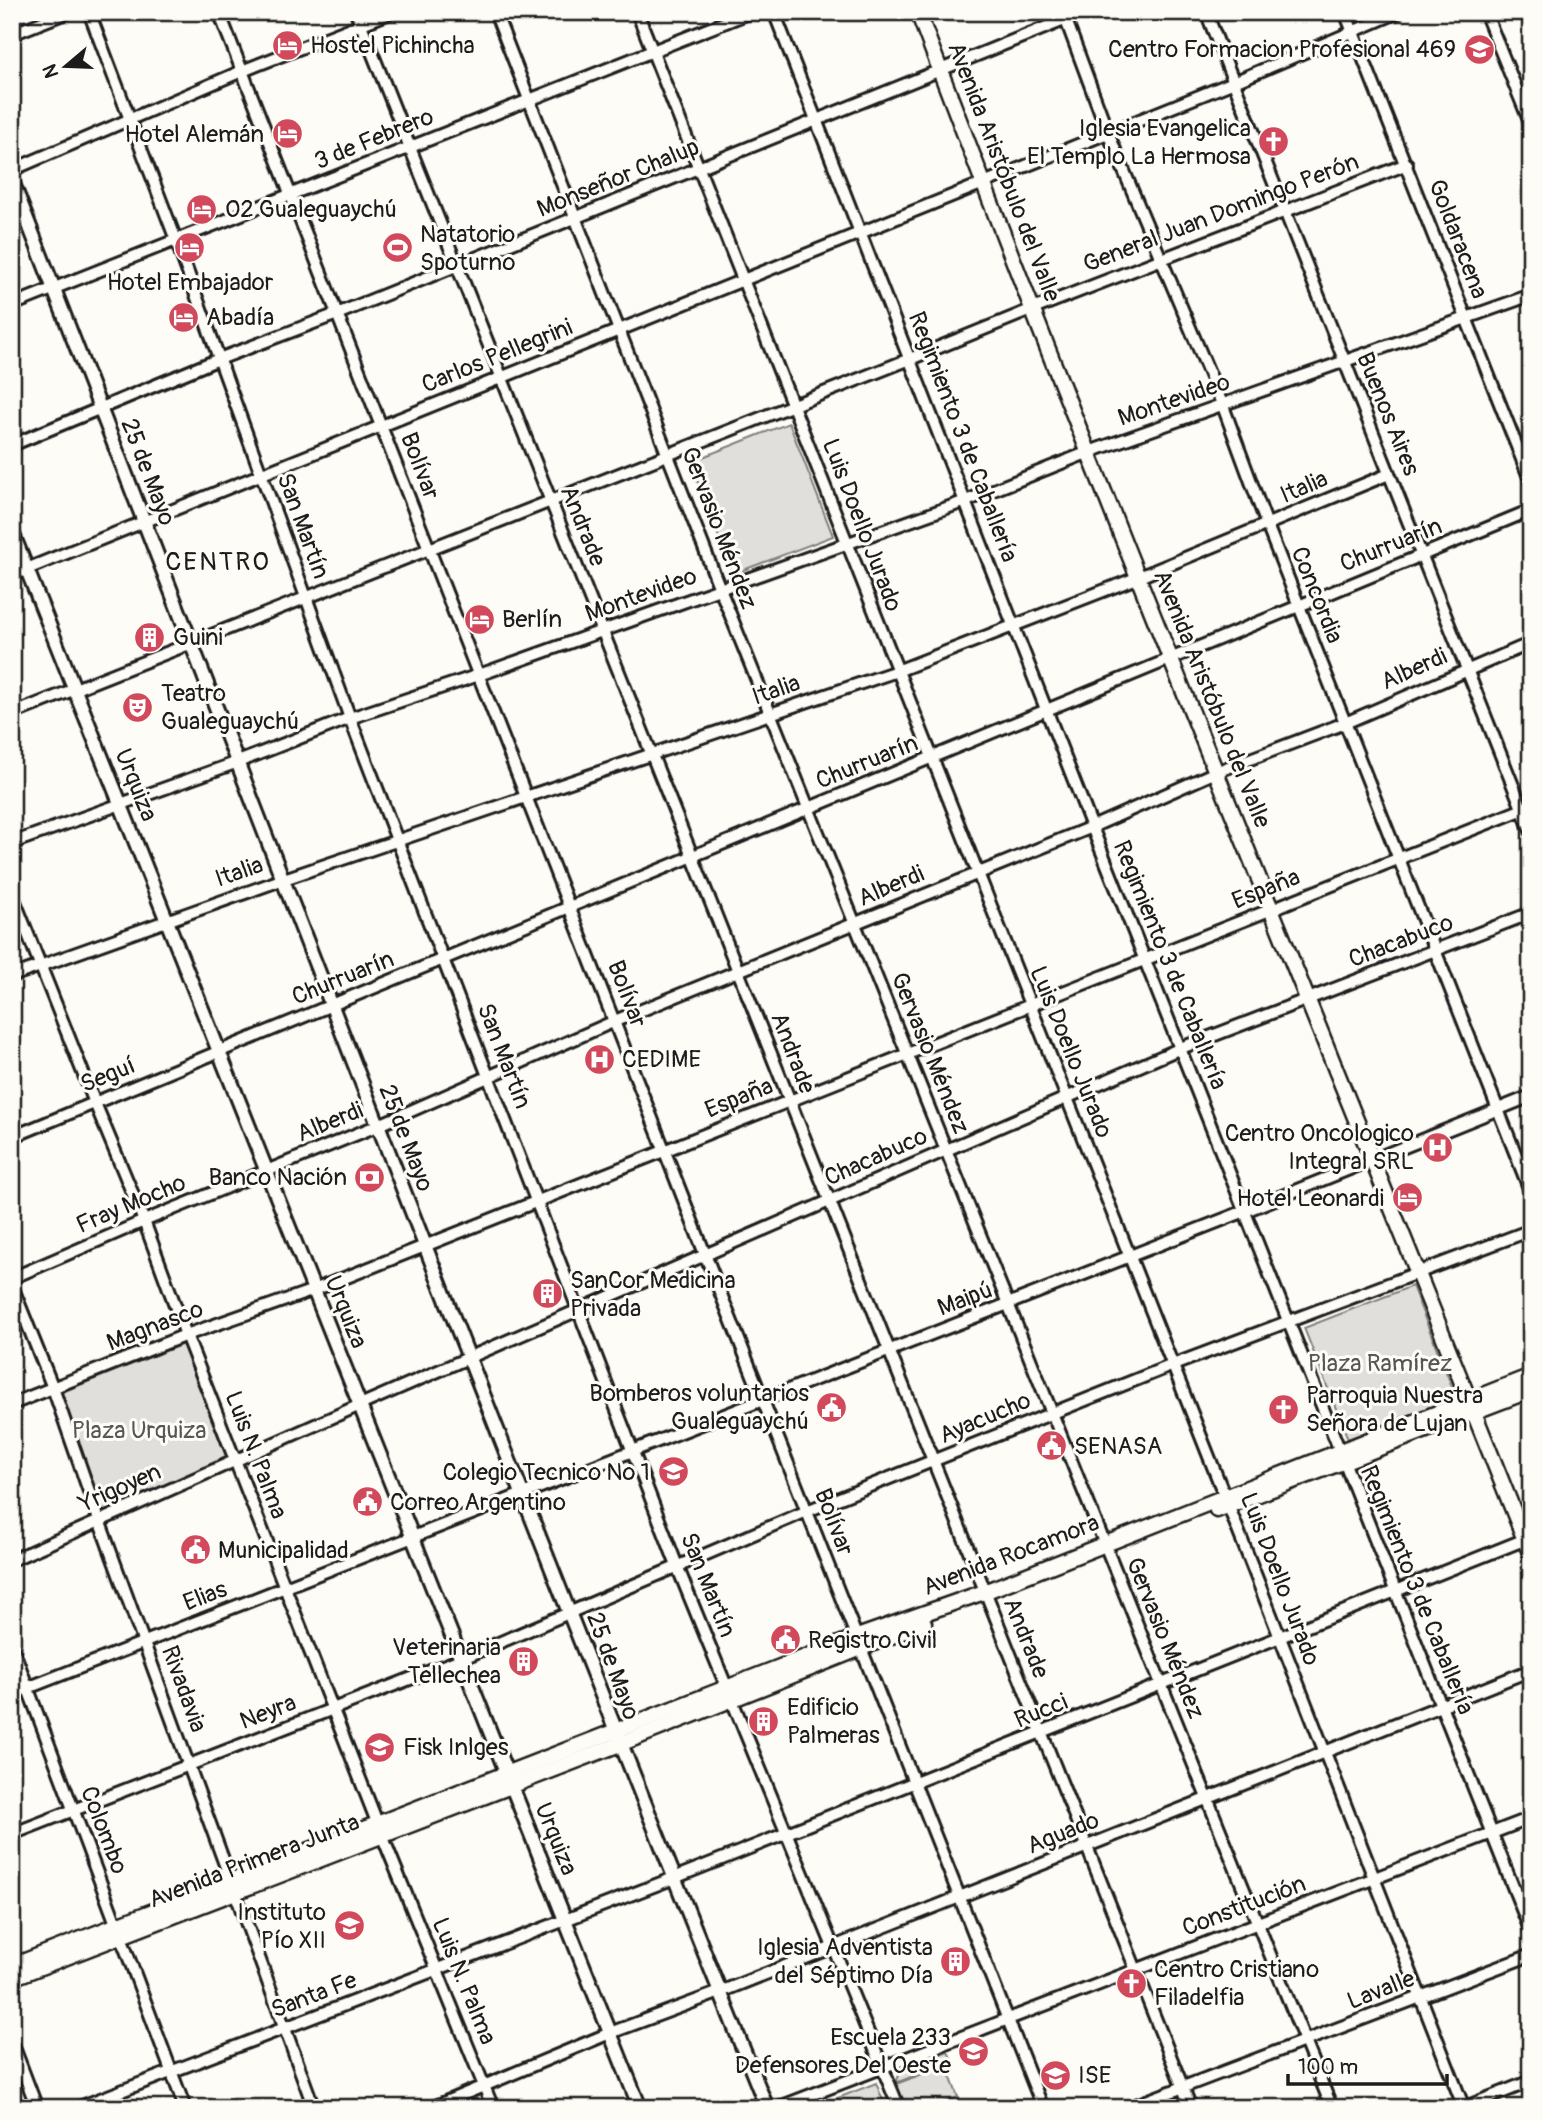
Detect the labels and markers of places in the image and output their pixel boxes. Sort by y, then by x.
hotel icon: Hostel Pichincha [270,28,304,62]
place label: Hostel Pichincha [310,31,475,60]
school or university icon: Centro Formacion Profesional 469 [1462,32,1496,66]
place label: Centro Formacion Profesional 469 [1108,35,1456,64]
place label: Iglesia Evangelica El Templo La Hermosa [1027,114,1251,171]
hotel icon: Hotel Alemán [270,117,304,151]
place label: Hotel Alemán [125,120,264,149]
church icon: Iglesia Evangelica El Templo La Hermosa [1257,125,1291,159]
hotel icon: O2 Gualeguaychú [185,192,219,226]
place label: O2 Gualeguaychú [225,195,397,224]
place label: Natatorio Spoturno [420,220,516,277]
hotel icon: Hotel Embajador [173,231,207,265]
sports icon: Natatorio Spoturno [380,231,414,265]
place label: Hotel Embajador [107,268,274,297]
hotel icon: Abadía [166,300,200,334]
place label: Abadía [206,303,274,332]
hotel icon: Berlín [462,602,496,636]
place label: Berlín [502,605,562,634]
building icon: Guini [133,620,167,654]
place label: Guini [173,623,223,652]
place label: Teatro Gualeguaychú [161,679,299,736]
theatre icon: Teatro Gualeguaychú [121,690,155,724]
hospital icon: CEDIME [582,1042,616,1076]
place label: CEDIME [622,1045,701,1074]
place label: Centro Oncologico Integral SRL [1225,1119,1414,1176]
hospital icon: Centro Oncologico Integral SRL [1420,1130,1454,1164]
bank icon: Banco Nación [353,1160,387,1194]
place label: Banco Nación [209,1163,347,1192]
hotel icon: Hotel Leonardi [1390,1181,1424,1215]
place label: Hotel Leonardi [1237,1184,1384,1213]
place label: SanCor Medicina Privada [570,1266,736,1323]
building icon: SanCor Medicina Privada [530,1277,564,1311]
place label: Bomberos voluntarios Gualeguaychú [589,1379,809,1436]
place label: Parroquia Nuestra Señora de Lujan [1306,1381,1483,1438]
public building icon: Bomberos voluntarios Gualeguaychú [815,1390,849,1424]
church icon: Parroquia Nuestra Señora de Lujan [1266,1392,1300,1426]
public building icon: SENASA [1034,1429,1068,1463]
place label: SENASA [1074,1432,1162,1461]
school or university icon: Colegio Tecnico Nº 1 [656,1455,690,1489]
place label: Colegio Tecnico Nº 1 [443,1458,650,1487]
public building icon: Correo Argentino [350,1485,384,1519]
place label: Correo Argentino [390,1488,566,1517]
public building icon: Municipalidad [178,1533,212,1567]
place label: Municipalidad [218,1536,349,1565]
public building icon: Registro Civil [768,1623,802,1657]
place label: Registro Civil [808,1626,937,1655]
place label: Veterinaria Tellechea [392,1633,501,1690]
building icon: Veterinaria Tellechea [507,1644,541,1678]
place label: Edificio Palmeras [787,1693,880,1750]
building icon: Edificio Palmeras [747,1704,781,1738]
school or university icon: Fisk Inlges [363,1730,397,1764]
place label: Fisk Inlges [403,1733,509,1762]
place label: Instituto Pío XII [237,1898,326,1955]
school or university icon: Instituto Pío XII [332,1909,366,1943]
place label: Iglesia Adventista del Séptimo Día [757,1933,933,1990]
building icon: Iglesia Adventista del Séptimo Día [939,1944,973,1978]
place label: Centro Cristiano Filadelfia [1154,1955,1319,2012]
church icon: Centro Cristiano Filadelfia [1114,1966,1148,2000]
place label: Escuela 233 Defensores Del Oeste [735,2023,951,2080]
school or university icon: Escuela 233 Defensores Del Oeste [957,2034,991,2068]
school or university icon: ISE [1038,2058,1072,2092]
place label: ISE [1078,2061,1111,2090]

